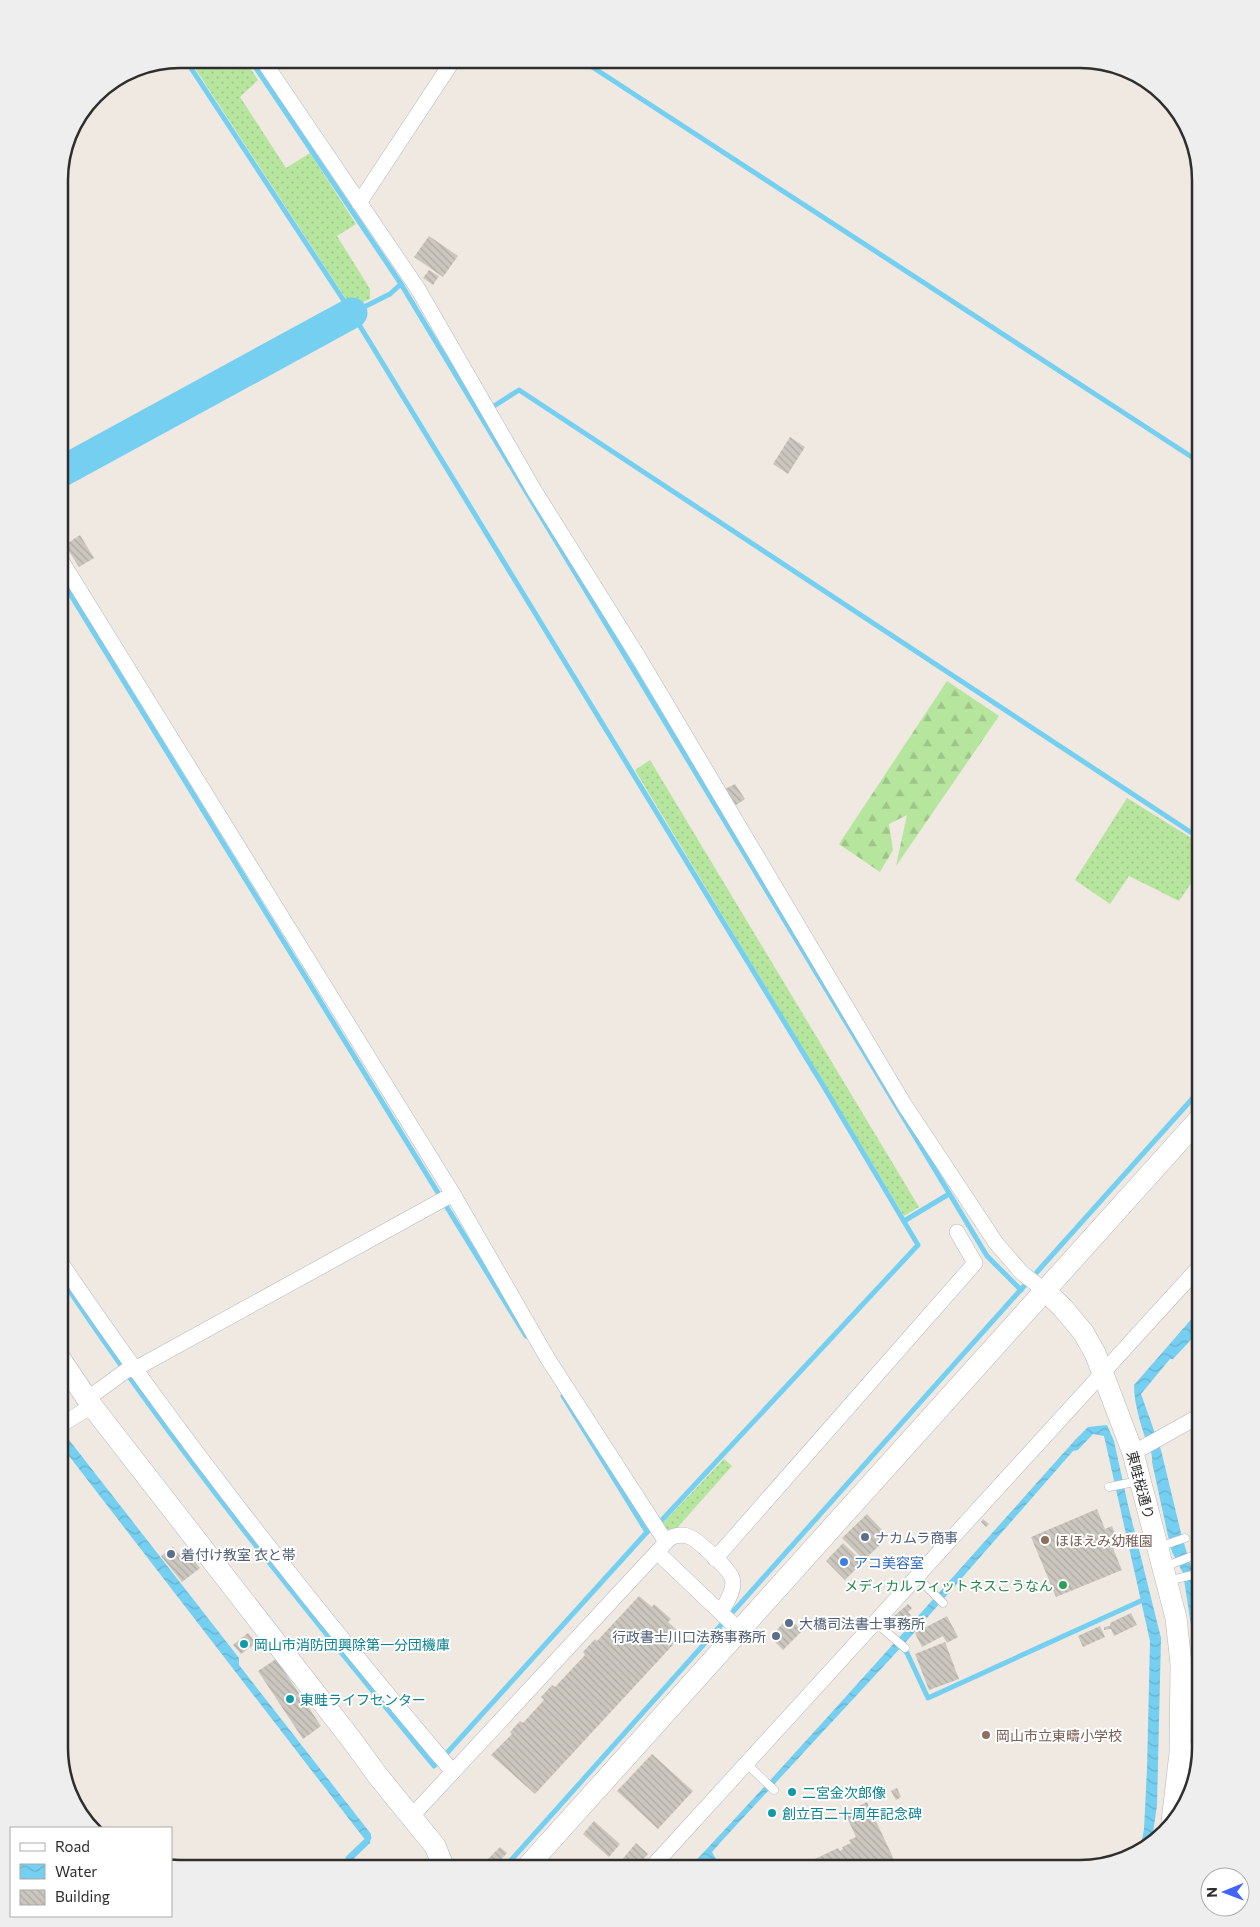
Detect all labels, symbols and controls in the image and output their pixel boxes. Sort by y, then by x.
street label: 東畦桜通り [1124,1449,1158,1521]
place label: ナカムラ商事 [875,1529,958,1546]
marker: ナカムラ商事 [859,1531,871,1543]
place label: ほほえみ幼稚園 [1055,1532,1153,1549]
marker: ほほえみ幼稚園 [1039,1534,1051,1546]
place label: 着付け教室 衣と帯 [181,1546,296,1563]
marker: 着付け教室 衣と帯 [165,1548,177,1560]
place label: アコ美容室 [854,1554,924,1571]
marker: アコ美容室 [838,1556,850,1568]
place label: メディカルフィットネスこうなん [844,1577,1053,1594]
marker: メディカルフィットネスこうなん [1057,1579,1069,1591]
place label: 大橋司法書士事務所 [799,1615,925,1632]
marker: 大橋司法書士事務所 [783,1617,795,1629]
place label: 行政書士川口法務事務所 [612,1628,766,1645]
marker: 行政書士川口法務事務所 [770,1630,782,1642]
place label: 岡山市消防団興除第一分団機庫 [254,1636,450,1653]
marker: 岡山市消防団興除第一分団機庫 [238,1638,250,1650]
place label: 東畦ライフセンター [300,1691,426,1708]
marker: 東畦ライフセンター [284,1693,296,1705]
place label: 岡山市立東疇小学校 [996,1727,1122,1744]
marker: 岡山市立東疇小学校 [980,1729,992,1741]
place label: 二宮金次郎像 [802,1784,886,1801]
marker: 二宮金次郎像 [786,1786,798,1798]
place label: 創立百二十周年記念碑 [782,1805,922,1822]
marker: 創立百二十周年記念碑 [766,1807,778,1819]
legend [10,1827,172,1917]
text: Road [55,1837,90,1855]
text: Water [55,1862,97,1880]
north arrow [1200,1867,1250,1917]
text: Building [55,1887,110,1905]
text: N [1203,1887,1220,1898]

